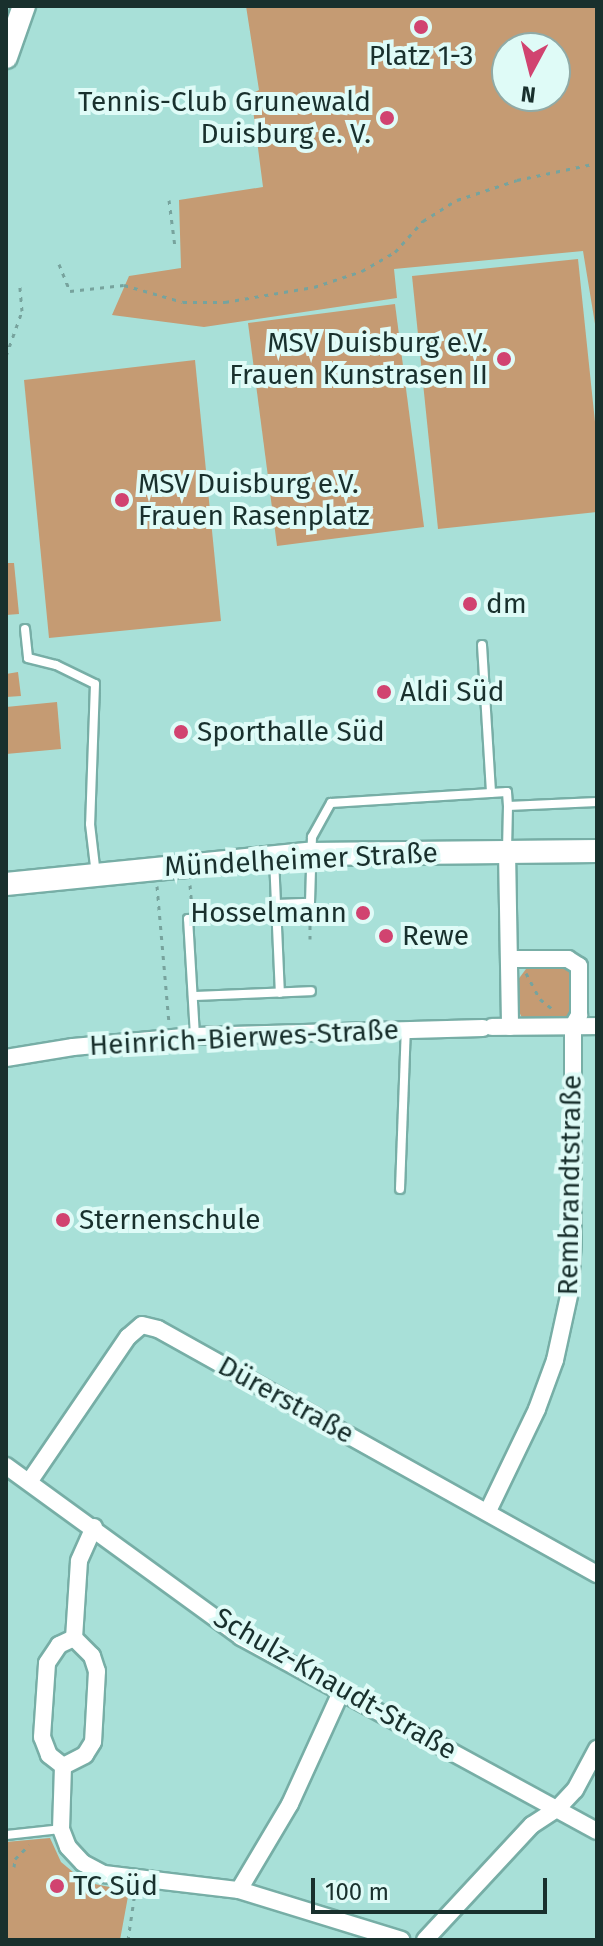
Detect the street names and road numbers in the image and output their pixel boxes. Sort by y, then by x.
street label: Mündelheimer Straße [163,836,439,884]
street label: Heinrich-Bierwes-Straße [88,1013,400,1063]
street label: Rembrandtstraße [551,1074,589,1296]
street label: Dürerstraße [212,1349,360,1451]
street label: Schulz-Knaudt-Straße [208,1601,462,1767]

